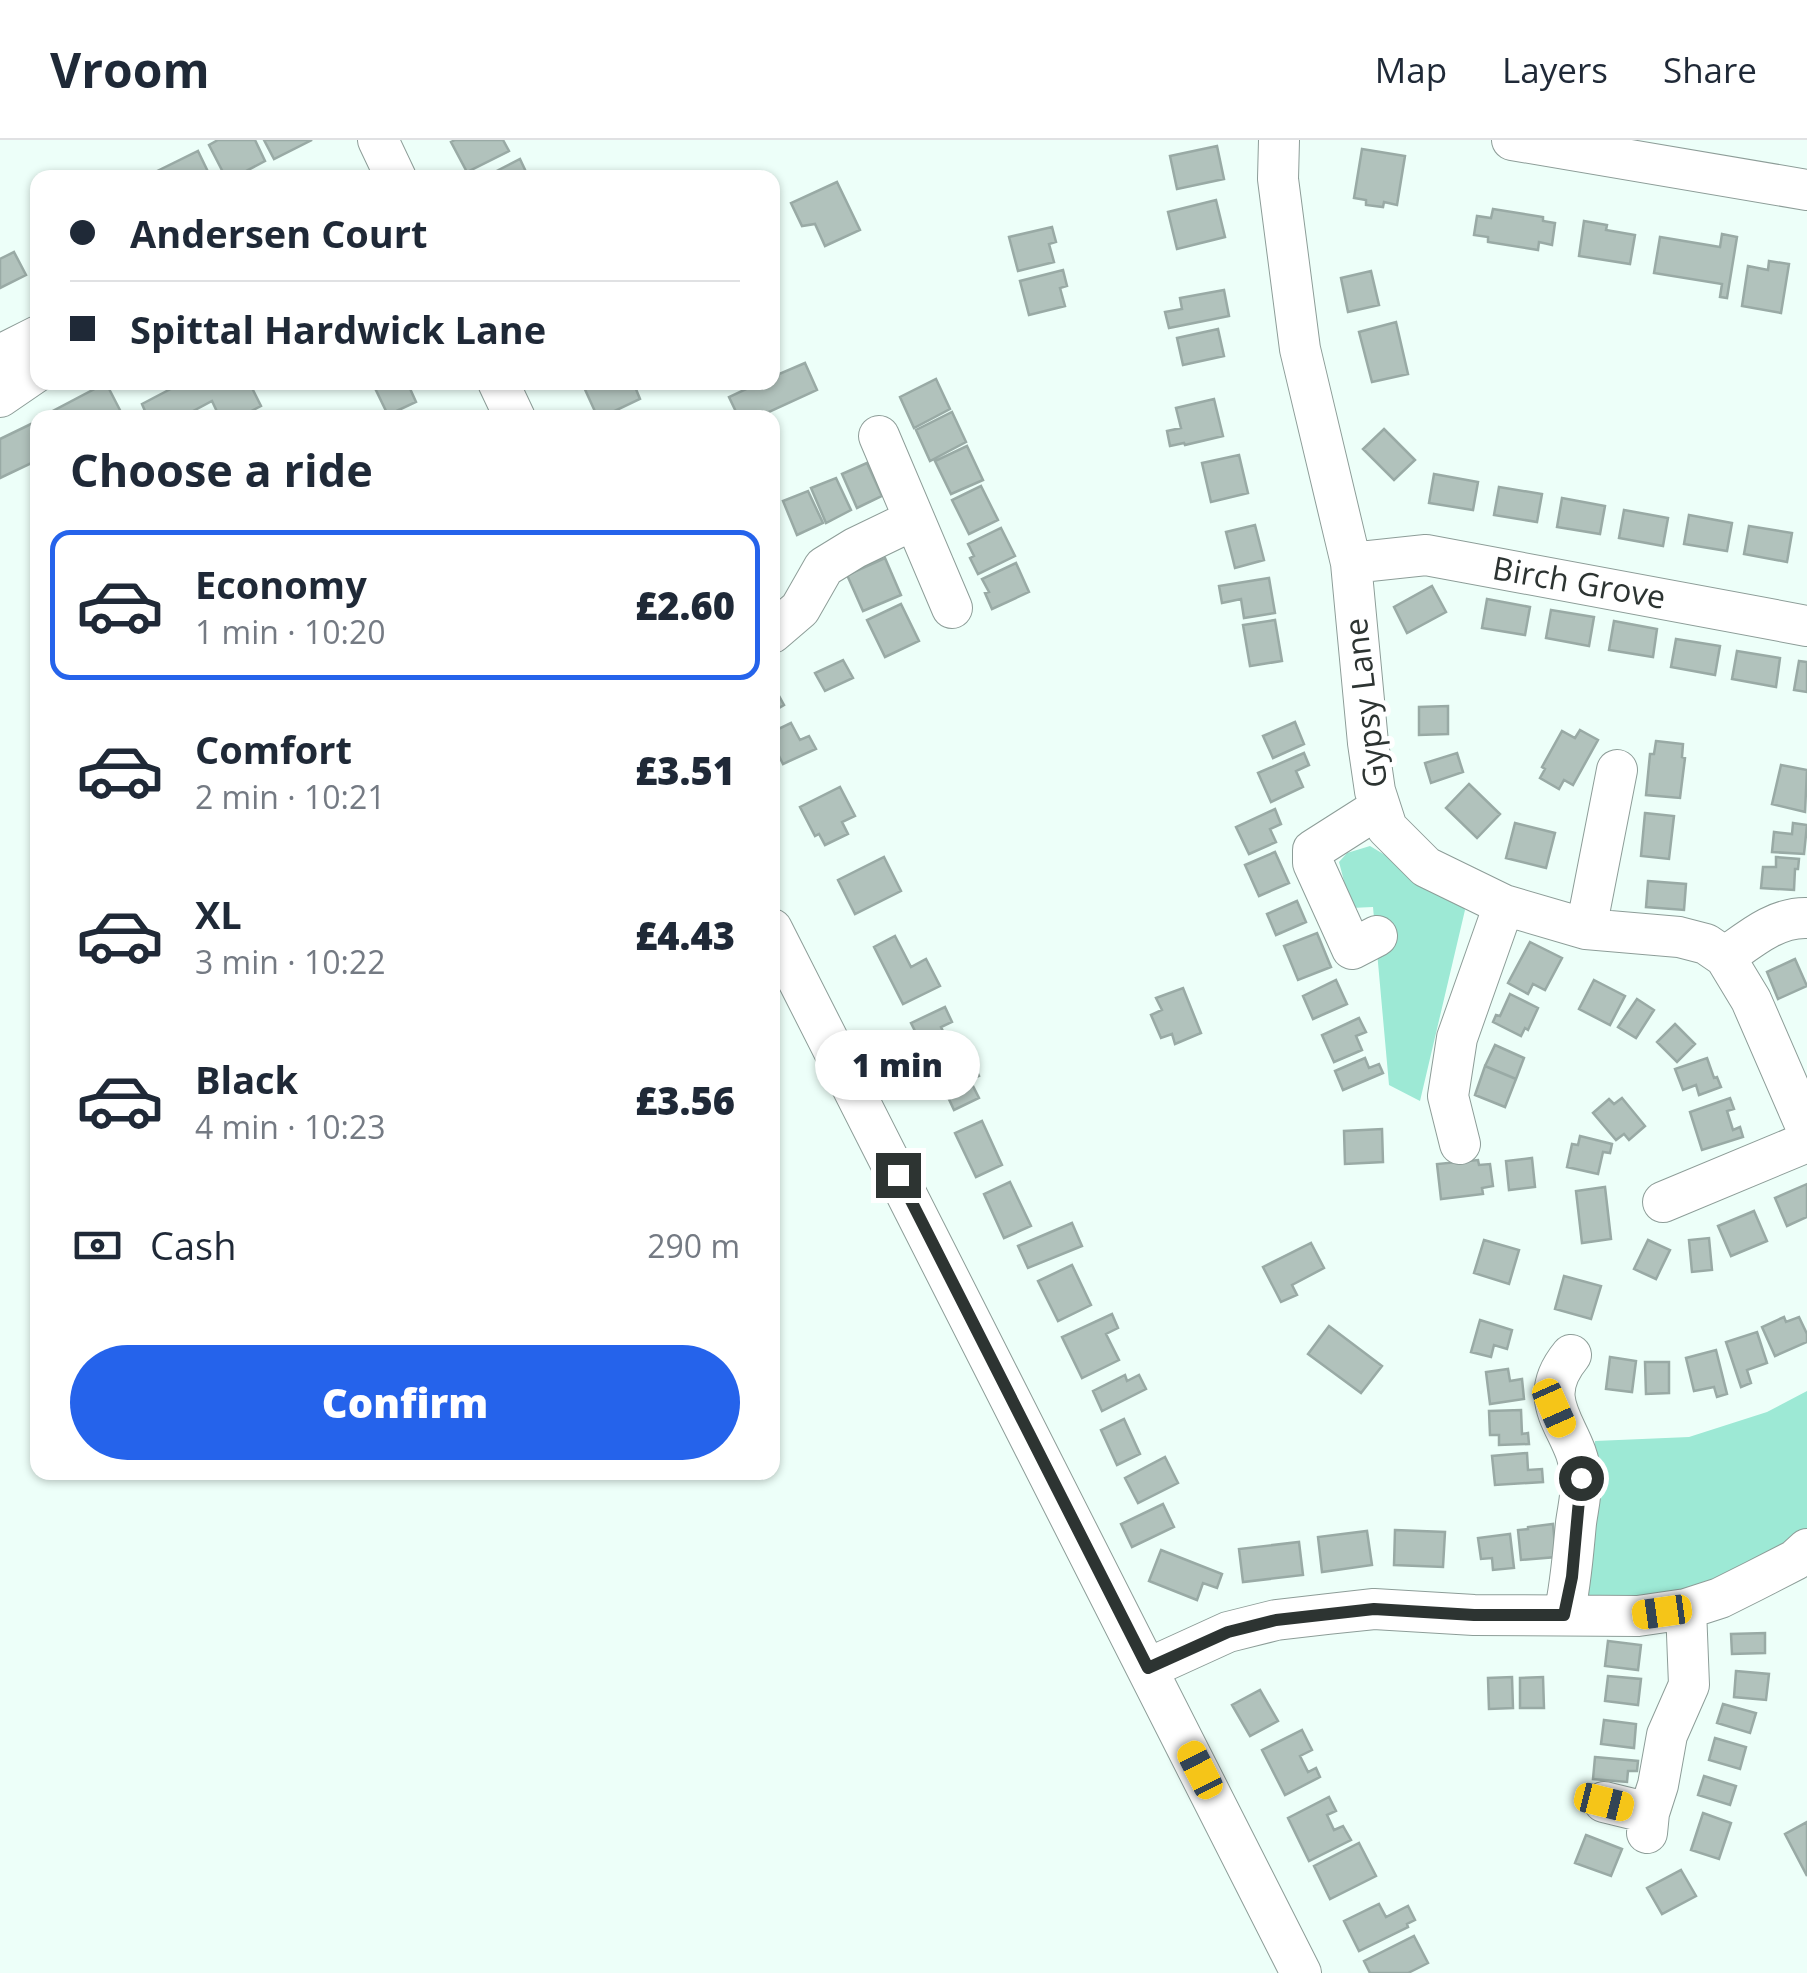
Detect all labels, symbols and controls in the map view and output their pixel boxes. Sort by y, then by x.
text: Vroom [50,37,210,102]
text: Map [1375,46,1447,93]
text: Layers [1502,46,1608,93]
text: Share [1663,46,1757,93]
text: Andersen Court [130,207,428,259]
text: Spittal Hardwick Lane [130,303,546,355]
text: Choose a ride [70,439,373,500]
street label: Birch Grove [1490,545,1669,618]
text: Economy [195,558,367,610]
icon: car [75,560,165,650]
text: £2.60 [635,579,735,631]
text: 1 min · 10:20 [195,610,386,653]
street label: Gypsy Lane [1333,616,1396,790]
text: Comfort [195,723,352,775]
icon: car [75,725,165,815]
text: £3.51 [635,744,735,796]
text: 2 min · 10:21 [195,775,386,818]
text: XL [195,888,242,940]
icon: car [75,890,165,980]
text: £4.43 [635,909,735,961]
text: 3 min · 10:22 [195,940,386,983]
callout: 1 min [816,1030,980,1100]
text: 1 min [852,1043,943,1086]
text: Black [195,1053,298,1105]
icon: car [75,1055,165,1145]
text: £3.56 [635,1074,735,1126]
text: 4 min · 10:23 [195,1105,386,1148]
route end [876,1153,921,1198]
icon: cash [70,1218,125,1273]
text: Cash [150,1219,236,1271]
text: 290 m [647,1224,740,1267]
button: Confirm [70,1345,740,1460]
car [1528,1374,1580,1442]
route start [1559,1456,1604,1501]
car [1630,1593,1694,1631]
car [1173,1736,1227,1804]
car [1571,1780,1637,1824]

